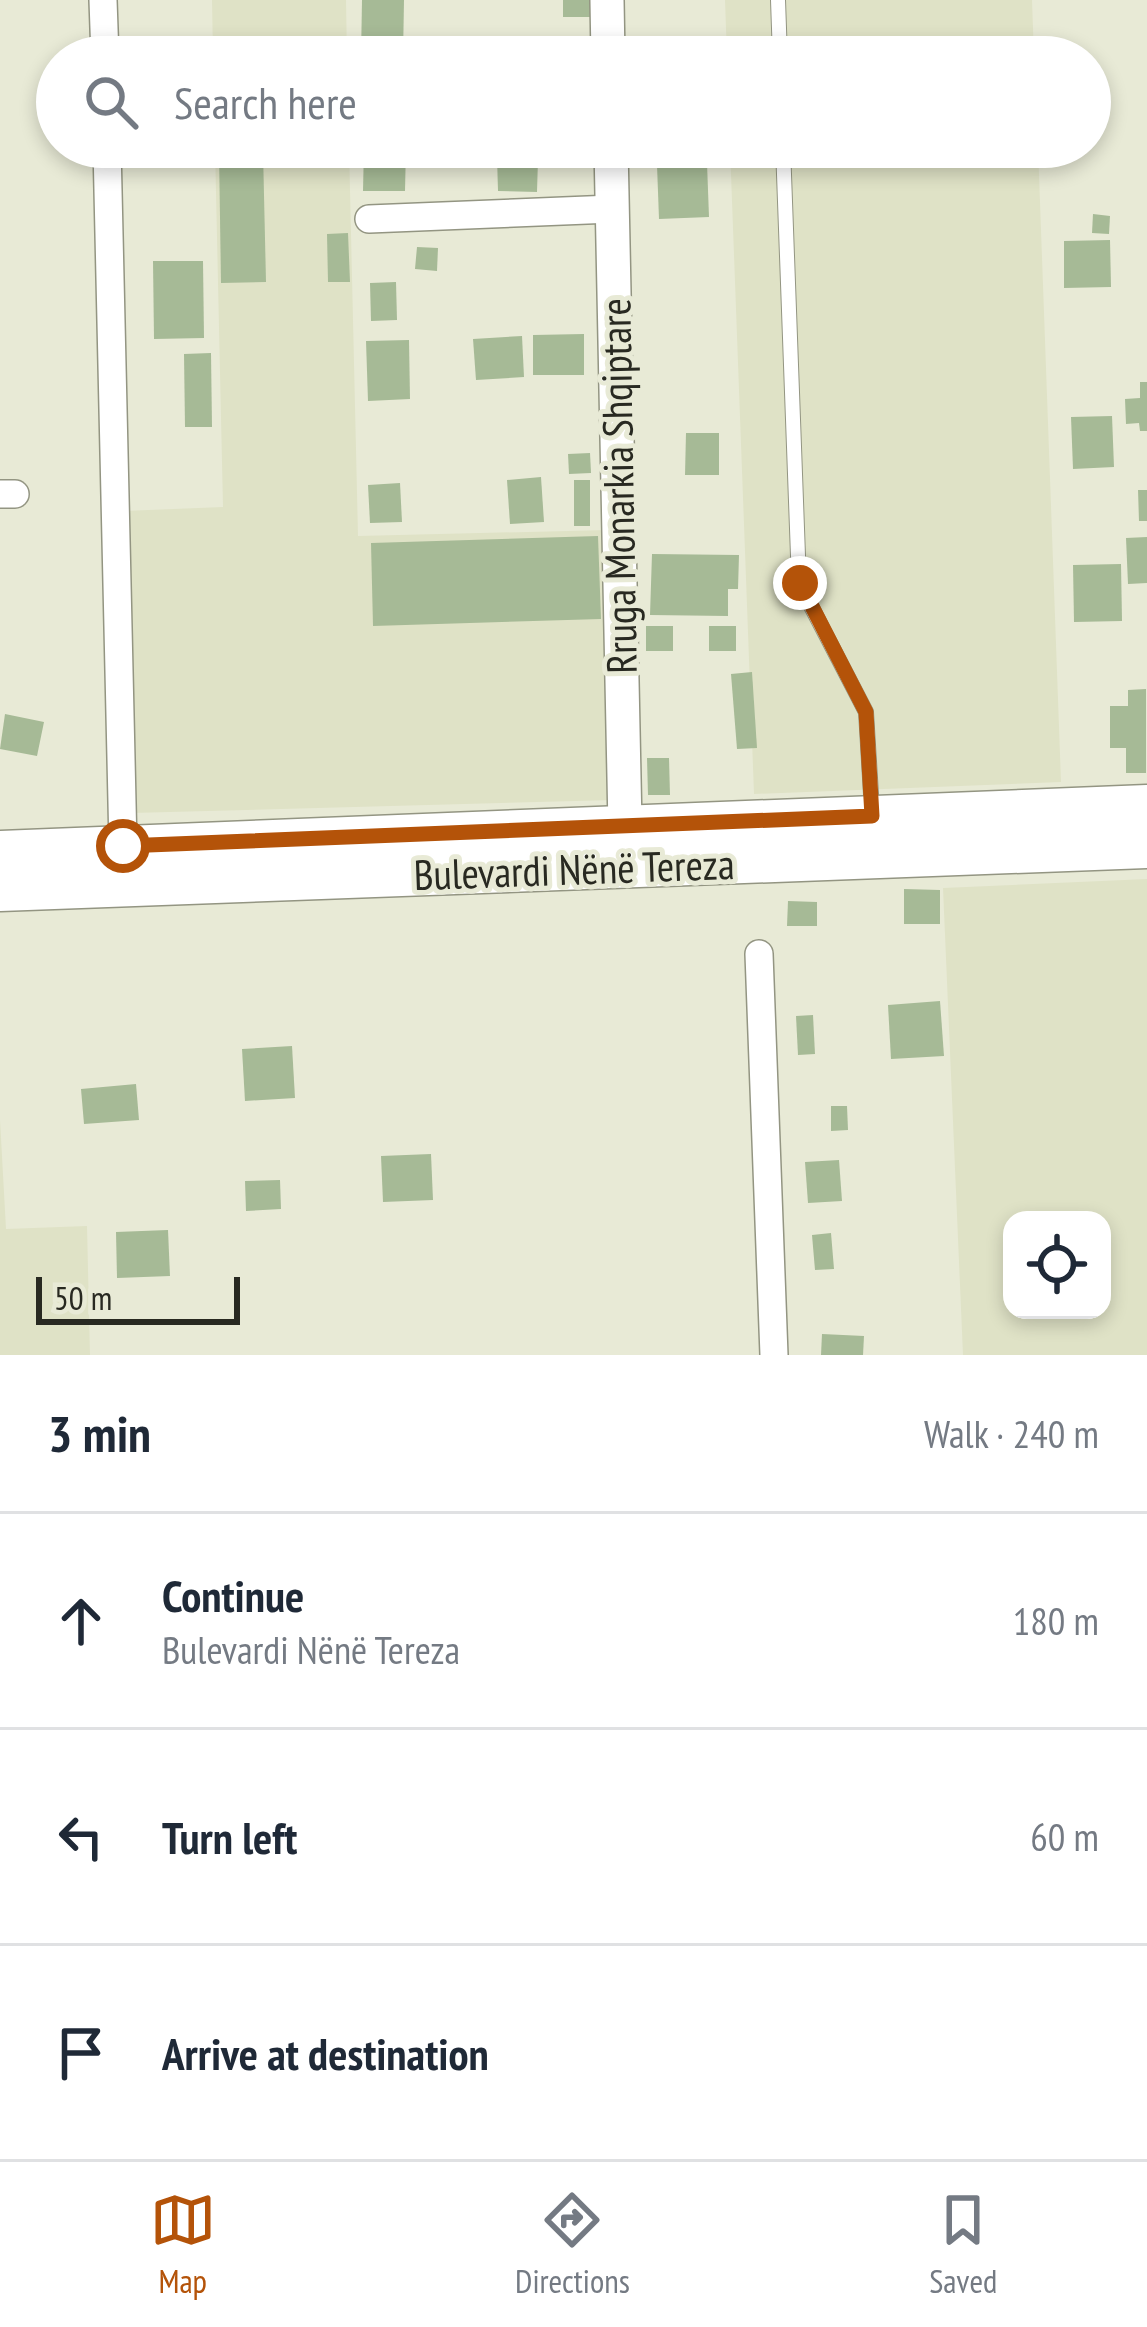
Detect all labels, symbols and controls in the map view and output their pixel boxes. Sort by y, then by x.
search box [36,36,1111,168]
icon: search [78,69,144,135]
text: Search here [174,73,357,131]
street label: Rruga Monarkia Shqiptare [587,298,649,674]
route end [773,556,827,610]
route start [96,819,150,873]
street label: Bulevardi Nënë Tereza [413,836,735,902]
map controls [1003,1211,1111,1319]
button: locate [1003,1211,1111,1319]
scale bar [36,1271,240,1324]
text: 50 m [54,1276,112,1319]
text: 3 min [48,1400,151,1466]
text: Walk · 240 m [924,1408,1099,1459]
text: Continue [162,1566,304,1624]
icon: ahead [48,1588,114,1654]
text: 180 m [1013,1595,1099,1646]
text: Bulevardi Nënë Tereza [162,1624,460,1675]
icon: left [48,1804,114,1870]
text: Turn left [162,1808,297,1866]
text: 60 m [1030,1811,1099,1862]
icon: arrive [48,2020,114,2086]
text: Arrive at destination [162,2024,489,2082]
tab: Map [150,2187,216,2302]
tab: Directions [515,2187,630,2302]
tab: Saved [929,2187,997,2302]

